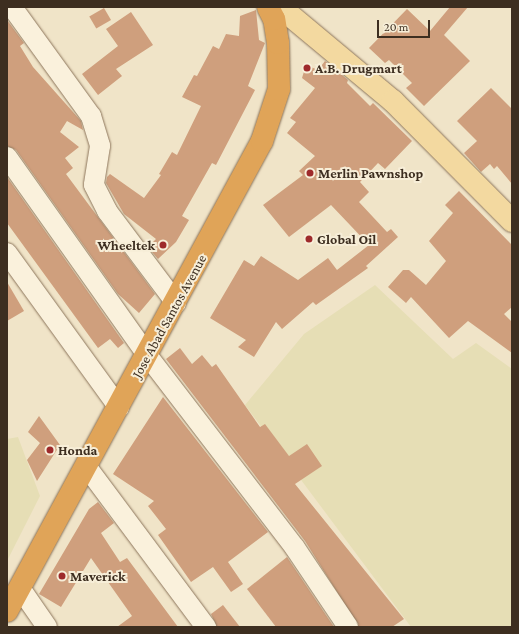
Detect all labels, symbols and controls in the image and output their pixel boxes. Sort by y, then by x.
scale bar [379,12,432,38]
text: 20 m [384,20,408,34]
place label: A.B. Drugmart [315,60,402,76]
marker: A.B. Drugmart [302,63,312,73]
place label: Merlin Pawnshop [318,165,423,181]
marker: Merlin Pawnshop [305,168,315,178]
place label: Global Oil [317,231,376,247]
marker: Global Oil [304,234,314,244]
place label: Wheeltek [98,237,155,253]
marker: Wheeltek [158,240,168,250]
street label: Jose Abad Santos Avenue [128,251,210,381]
place label: Honda [58,442,97,458]
marker: Honda [45,445,55,455]
place label: Maverick [70,568,125,584]
marker: Maverick [57,571,67,581]

